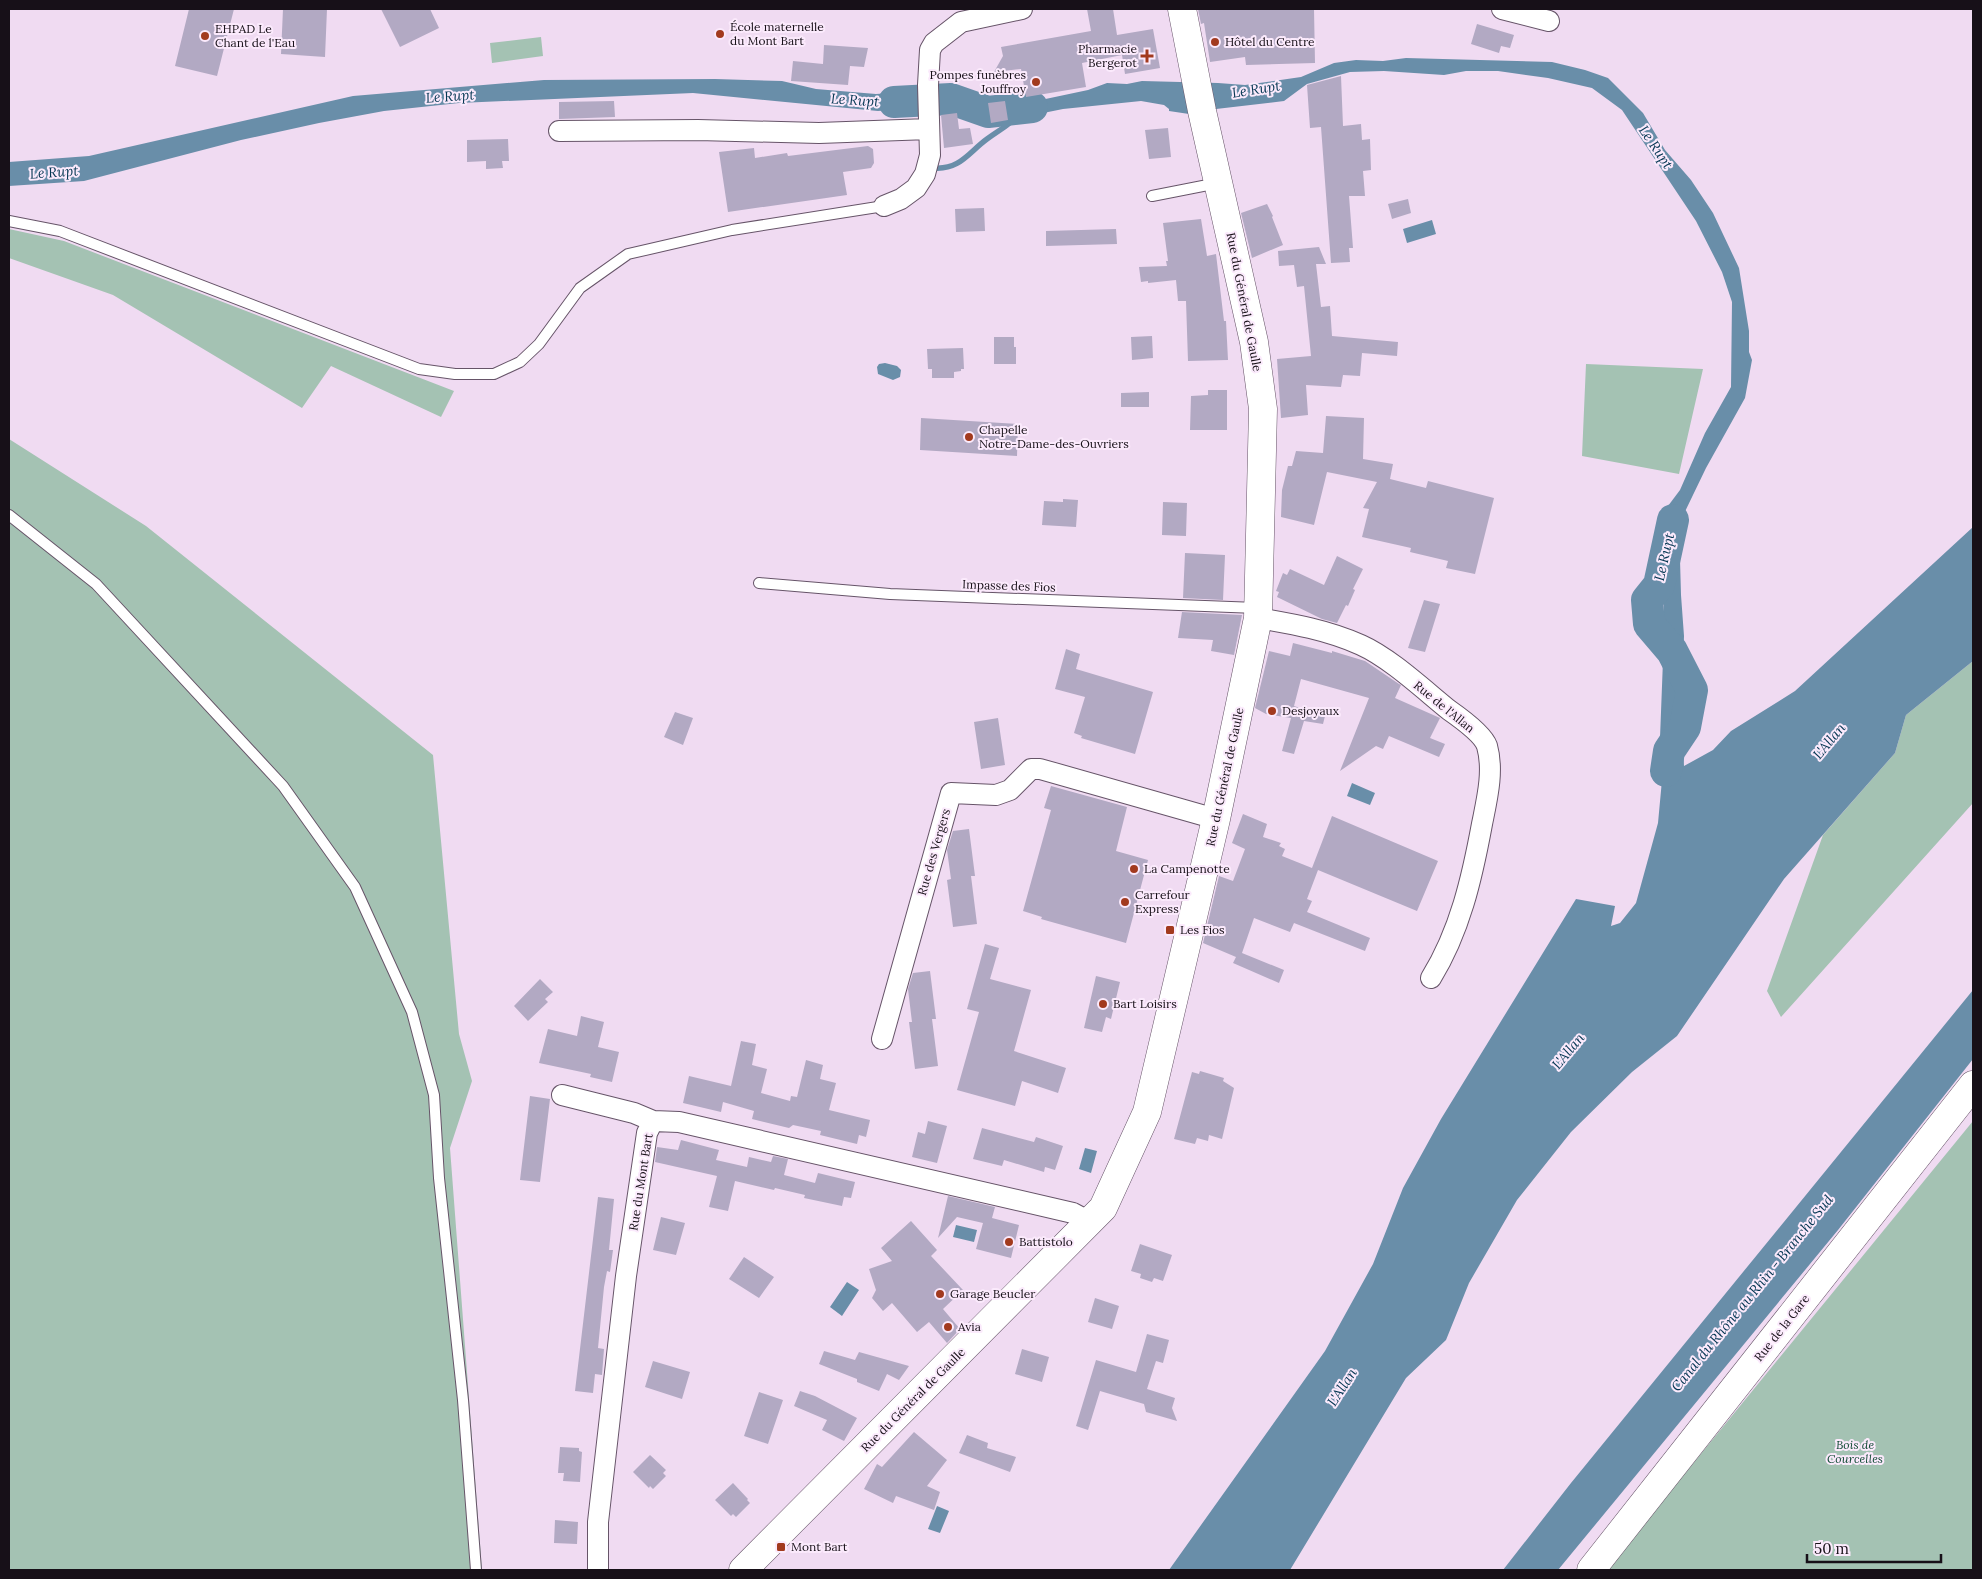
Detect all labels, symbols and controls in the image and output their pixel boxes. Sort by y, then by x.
place label: École maternelle du Mont Bart [730,19,824,48]
place label: EHPAD Le Chant de l'Eau [215,21,295,50]
marker: École maternelle du Mont Bart [714,28,726,40]
marker: EHPAD Le Chant de l'Eau [199,30,211,42]
place label: Hôtel du Centre [1225,34,1315,49]
marker: Hôtel du Centre [1209,36,1221,48]
place label: Pharmacie Bergerot [1078,41,1137,70]
marker: Pharmacie Bergerot [1141,50,1153,62]
place label: Pompes funèbres Jouffroy [930,67,1027,96]
marker: Pompes funèbres Jouffroy [1030,76,1042,88]
water label: Le Rupt [1231,76,1282,102]
water label: Le Rupt [425,85,476,107]
water label: Le Rupt [830,89,881,111]
water label: Le Rupt [1635,122,1678,173]
water label: Le Rupt [29,161,80,183]
street label: Rue du Général de Gaulle [1224,231,1265,373]
place label: Chapelle Notre-Dame-des-Ouvriers [979,422,1129,451]
marker: Chapelle Notre-Dame-des-Ouvriers [963,431,975,443]
water label: Le Rupt [1650,530,1678,583]
street label: Impasse des Fios [962,576,1057,595]
street label: Rue de l'Allan [1411,678,1478,736]
place label: Desjoyaux [1282,703,1340,718]
marker: Desjoyaux [1266,705,1278,717]
street label: Rue du Général de Gaulle [1202,706,1247,848]
water label: L'Allan [1809,719,1850,763]
street label: Rue des Vergers [914,806,953,897]
place label: La Campenotte [1144,861,1230,876]
marker: La Campenotte [1128,863,1140,875]
place label: Carrefour Express [1135,887,1191,916]
marker: Carrefour Express [1119,896,1131,908]
place label: Les Fios [1180,922,1225,937]
marker: Les Fios [1164,924,1176,936]
place label: Bart Loisirs [1113,996,1177,1011]
marker: Bart Loisirs [1097,998,1109,1010]
water label: L'Allan [1548,1029,1589,1073]
street label: Rue du Mont Bart [625,1132,656,1232]
water label: Canal du Rhône au Rhin - Branche Sud [1667,1191,1837,1395]
place label: Battistolo [1019,1234,1073,1249]
marker: Battistolo [1003,1236,1015,1248]
place label: Garage Beucler [950,1286,1036,1301]
marker: Garage Beucler [934,1288,946,1300]
street label: Rue de la Gare [1751,1291,1813,1364]
place label: Avia [957,1319,981,1334]
marker: Avia [942,1321,954,1333]
street label: Rue du Général de Gaulle [857,1344,968,1455]
water label: L'Allan [1323,1364,1361,1409]
park label: Bois de Courcelles [1827,1437,1883,1466]
scale bar [1807,1532,1941,1564]
place label: Mont Bart [791,1539,848,1554]
text: 50 m [1814,1539,1849,1558]
marker: Mont Bart [775,1541,787,1553]

